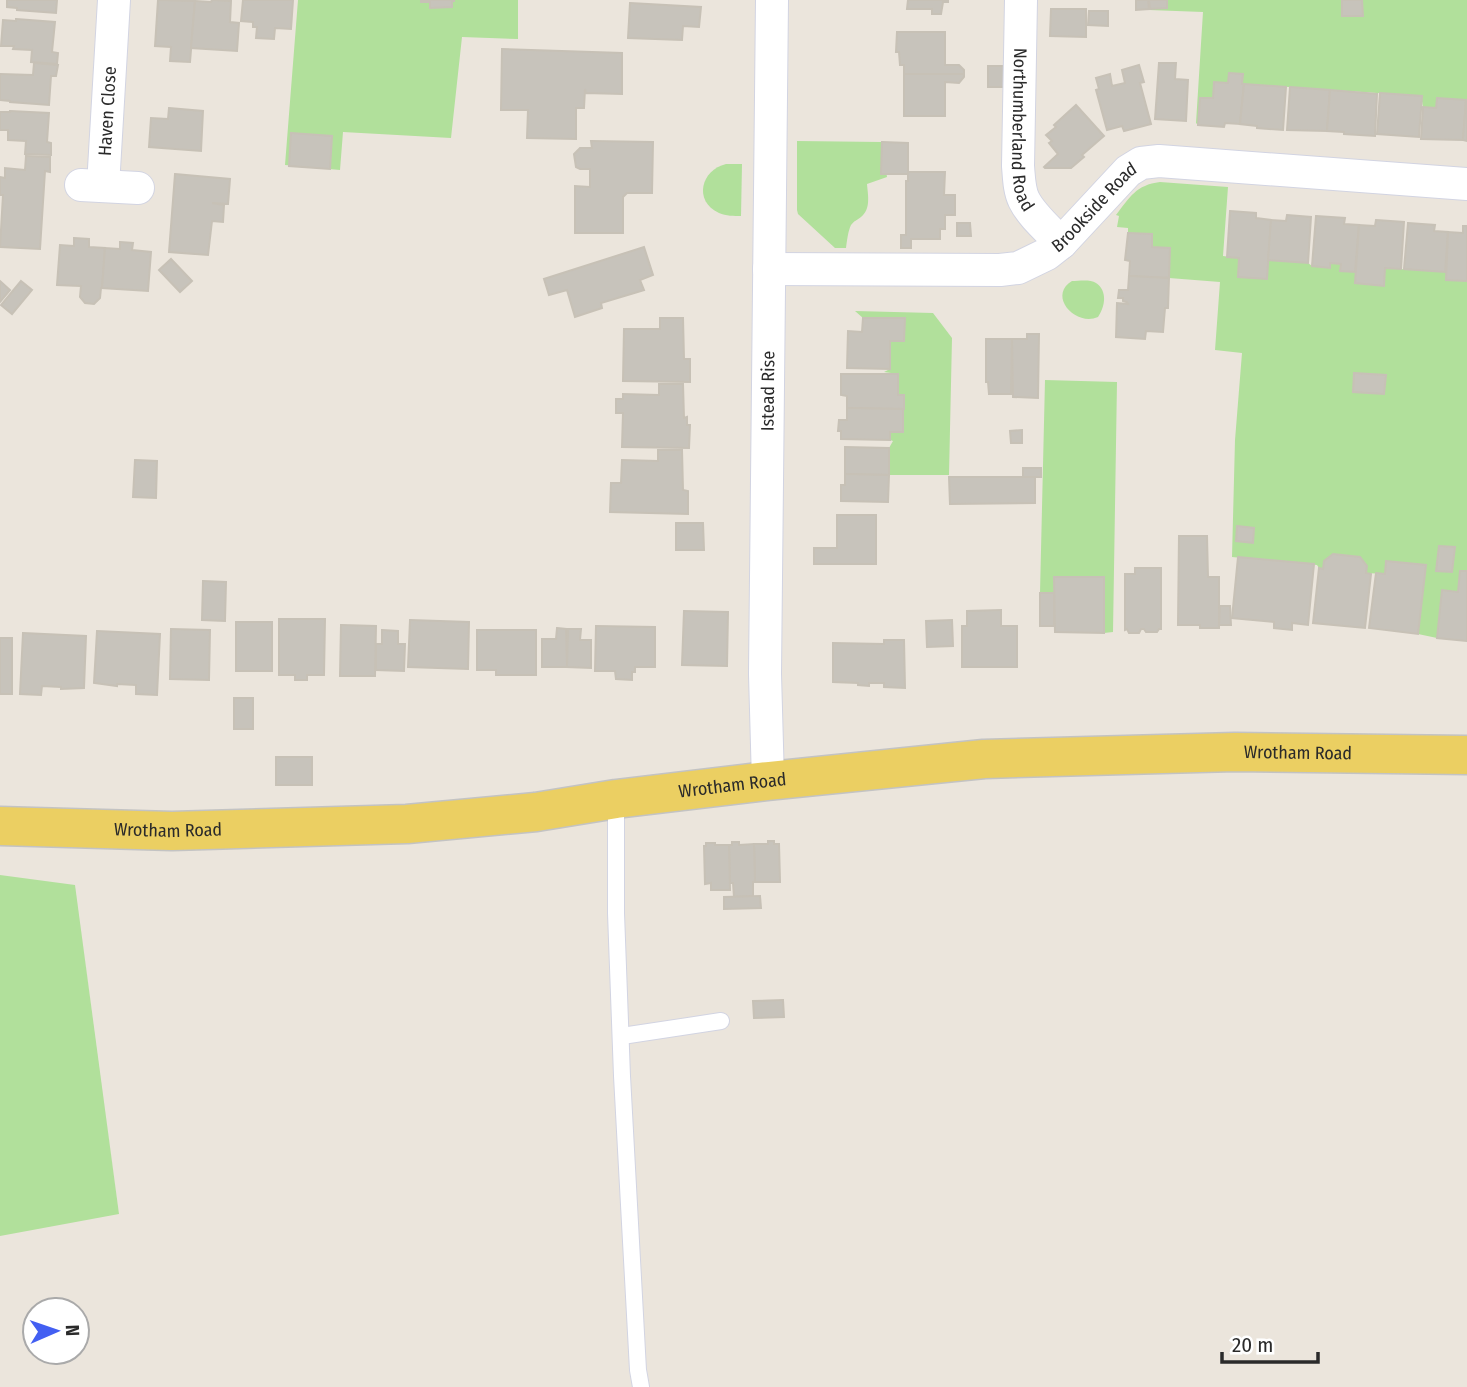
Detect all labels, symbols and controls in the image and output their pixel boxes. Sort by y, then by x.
street label: Northumberland Road [1007,48,1039,216]
street label: Haven Close [94,66,121,157]
street label: Brookside Road [1047,157,1141,257]
street label: Istead Rise [757,351,779,431]
street label: Wrotham Road [1244,741,1352,765]
street label: Wrotham Road [677,768,787,803]
street label: Wrotham Road [113,818,222,842]
north arrow [21,1296,91,1366]
scale bar [1222,1320,1318,1364]
text: N [61,1324,84,1337]
text: 20 m [1232,1332,1273,1358]

